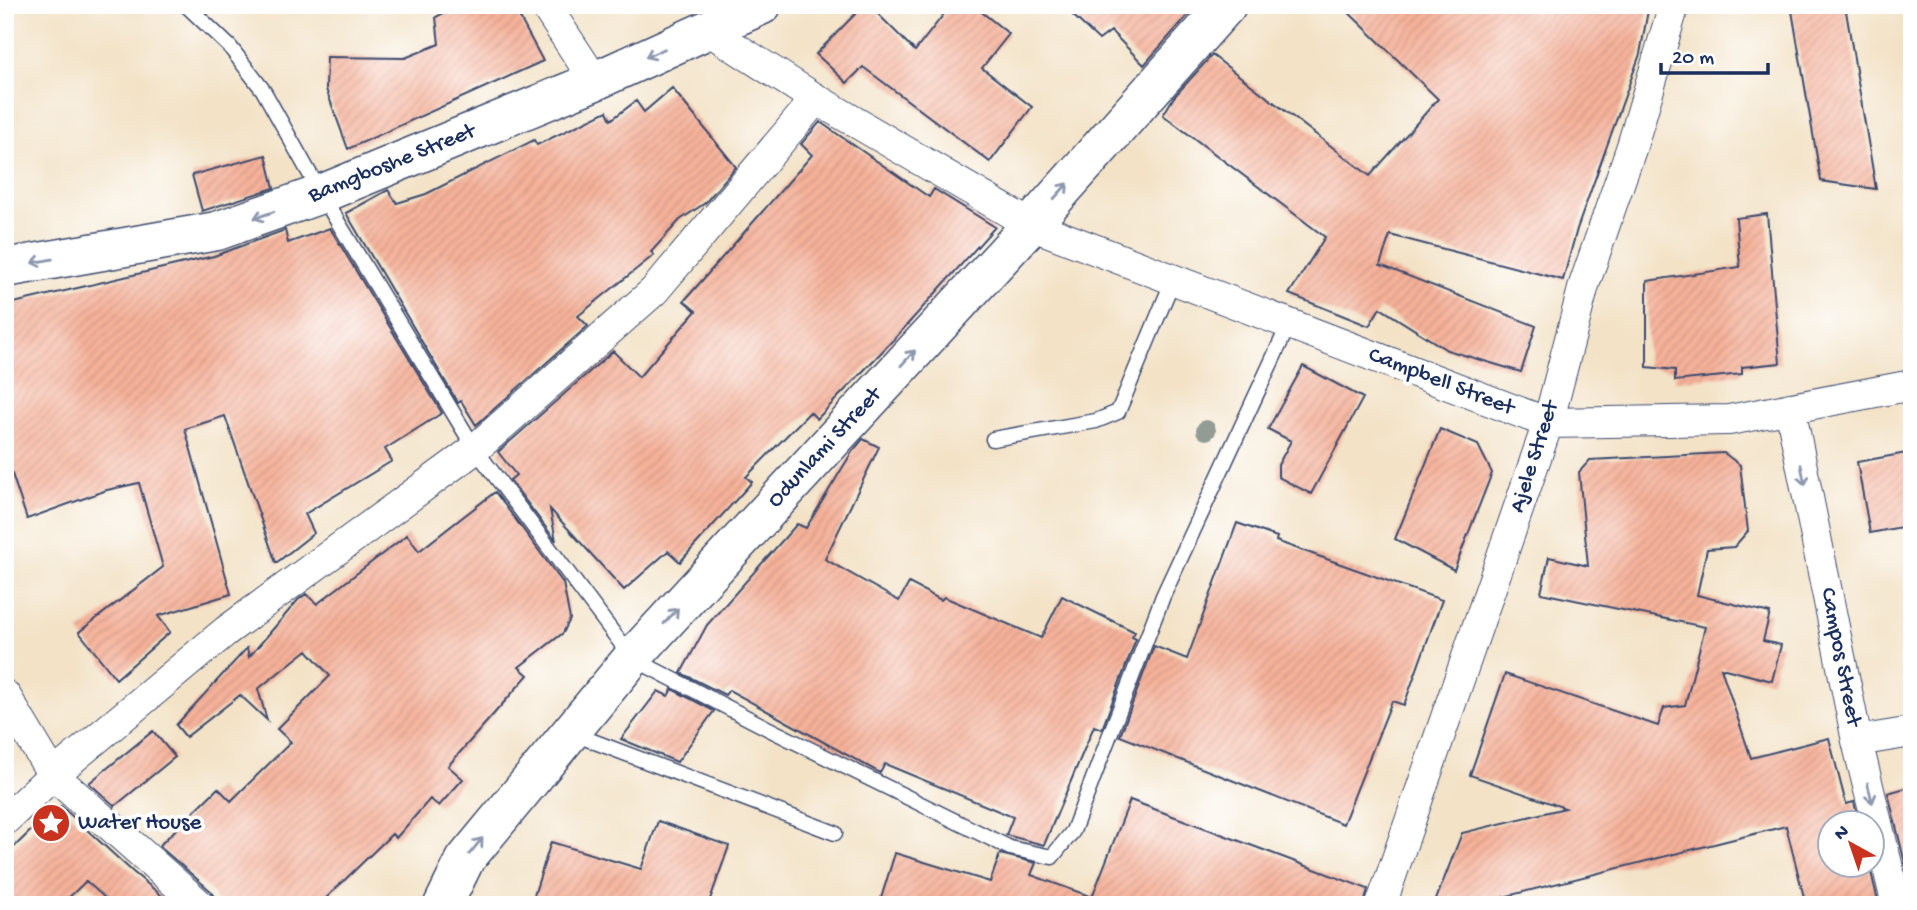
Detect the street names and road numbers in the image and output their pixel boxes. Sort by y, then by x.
street label: Bamgboshe Street [304,118,481,210]
street label: Campbell Street [1364,342,1519,423]
street label: Odunlami Street [762,381,889,514]
street label: Ajele Street [1504,396,1566,516]
street label: Campos Street [1813,586,1867,730]

